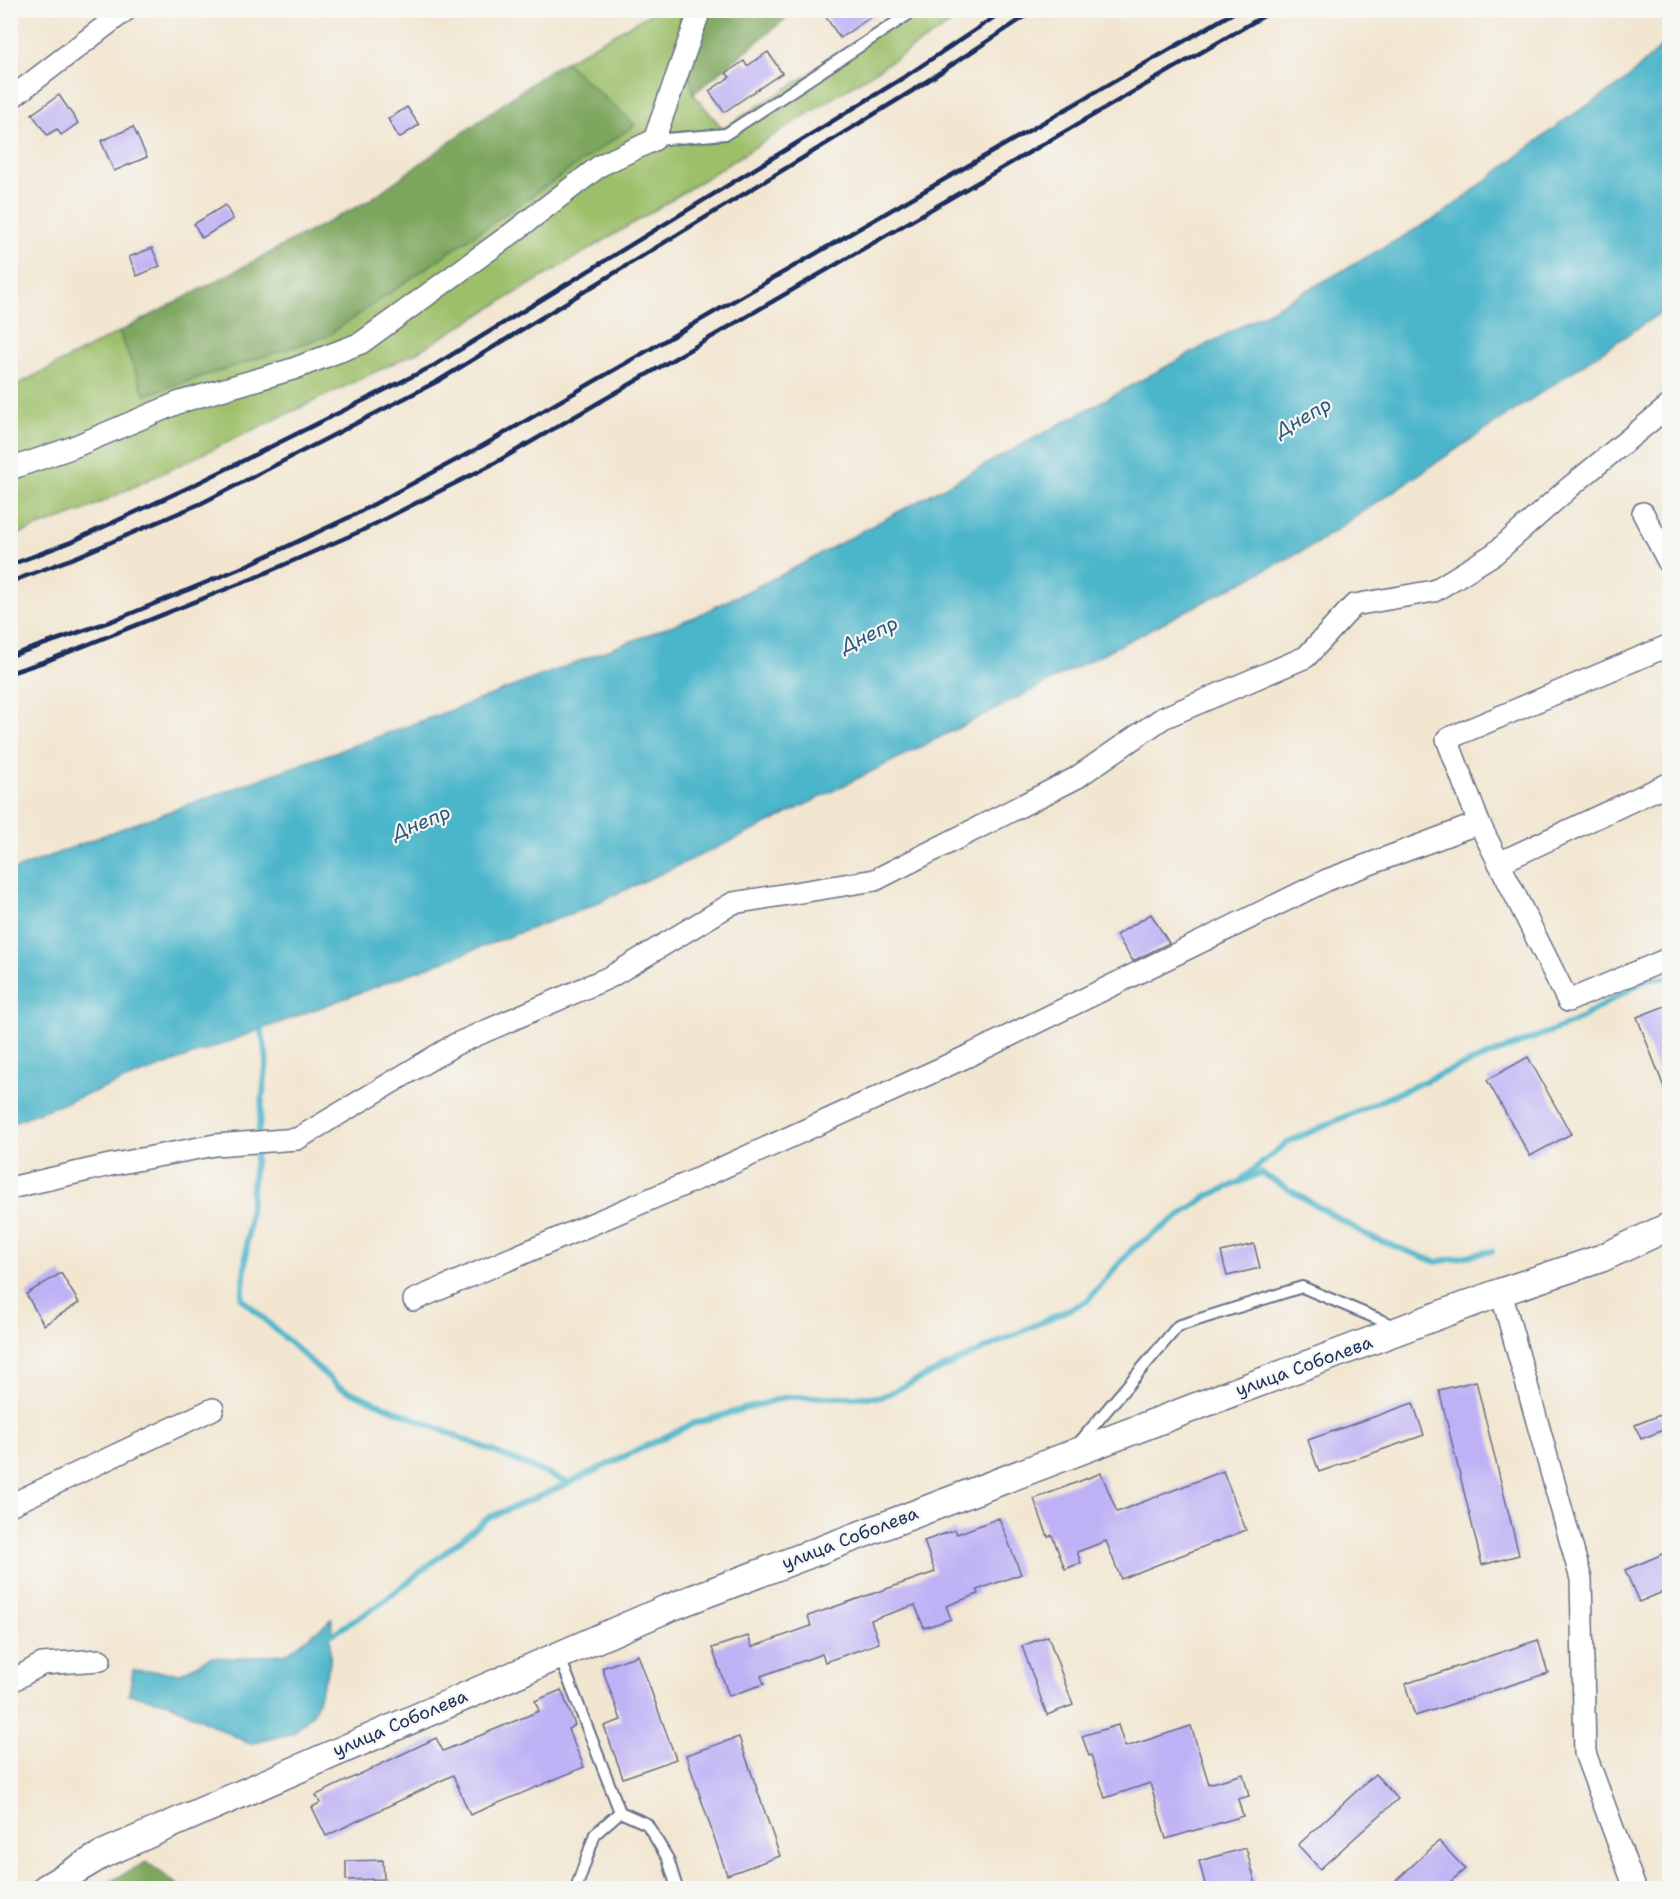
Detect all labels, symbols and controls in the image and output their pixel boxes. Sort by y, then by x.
water label: Днепр [1269,390,1336,444]
water label: Днепр [835,609,902,659]
water label: Днепр [387,799,454,846]
street label: улица Соболева [1232,1330,1376,1402]
street label: улица Соболева [778,1501,922,1575]
street label: улица Соболева [329,1684,471,1762]

